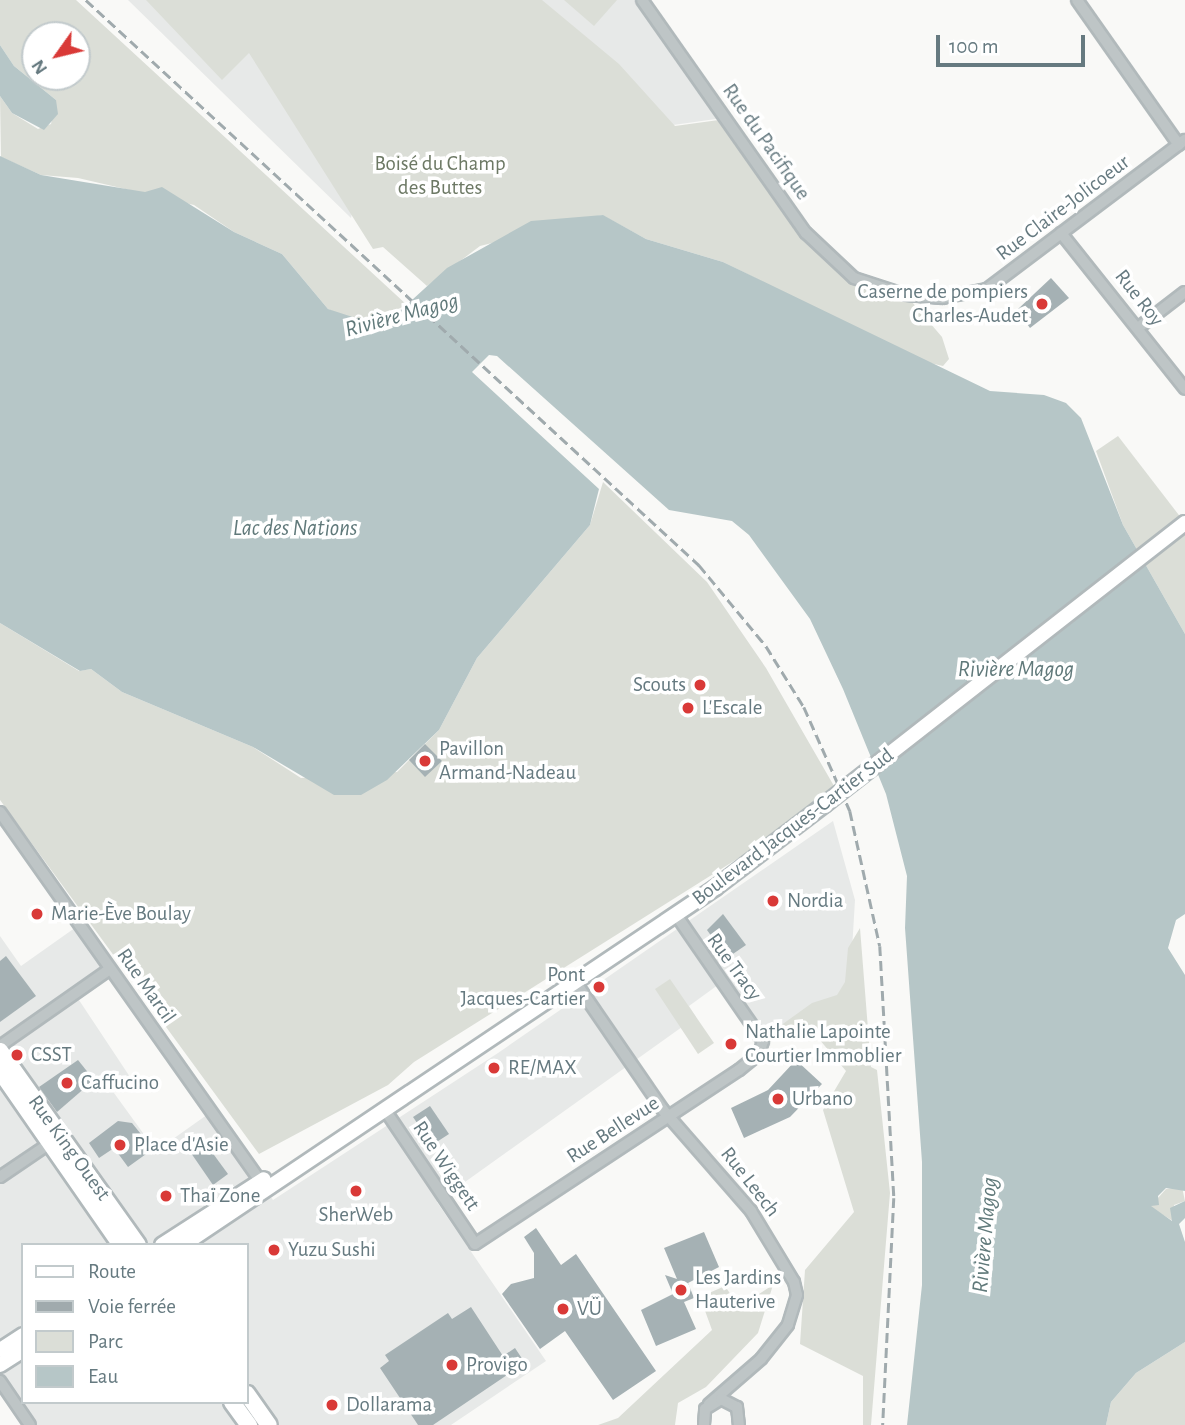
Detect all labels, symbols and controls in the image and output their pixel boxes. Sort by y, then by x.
north arrow [21,21,91,91]
scale bar [940,21,1089,65]
text: 100 m [949,36,999,57]
text: N [28,56,51,78]
street label: Rue du Pacifique [717,79,815,205]
street label: Rue Claire-Jolicoeur [991,150,1135,266]
park label: Boisé du Champ des Buttes [374,151,506,201]
street label: Rue Roy [1109,265,1169,331]
place label: Caserne de pompiers Charles-Audet [858,279,1028,329]
water label: Rivière Magog [342,288,462,344]
marker: Caserne de pompiers Charles-Audet [1034,296,1050,312]
water label: Lac des Nations [233,515,357,543]
water label: Rivière Magog [958,656,1074,684]
place label: Scouts [633,672,686,698]
marker: Scouts [692,677,708,693]
place label: L'Escale [702,695,763,721]
marker: L'Escale [680,700,696,716]
place label: Pavillon Armand-Nadeau [439,736,576,786]
street label: Boulevard Jacques-Cartier Sud [687,743,899,911]
marker: Pavillon Armand-Nadeau [417,753,433,769]
place label: Nordia [787,888,843,914]
marker: Nordia [765,893,781,909]
place label: Marie-Ève Boulay [51,901,191,927]
marker: Marie-Ève Boulay [29,906,45,922]
street label: Rue Tracy [701,928,767,1006]
street label: Rue Marcil [111,944,181,1028]
place label: Pont Jacques-Cartier [460,962,585,1012]
marker: Pont Jacques-Cartier [591,979,607,995]
place label: Nathalie Lapointe Courtier Immoblier [745,1019,901,1069]
marker: Nathalie Lapointe Courtier Immoblier [723,1036,739,1052]
place label: CSST [31,1042,72,1068]
marker: CSST [9,1047,25,1063]
place label: RE/MAX [508,1055,577,1081]
marker: RE/MAX [486,1060,502,1076]
place label: Caffucino [81,1070,159,1096]
marker: Caffucino [59,1075,75,1091]
place label: Urbano [792,1086,853,1112]
street label: Rue King Ouest [22,1090,116,1206]
street label: Rue Bellevue [562,1091,664,1169]
marker: Urbano [770,1091,786,1107]
street label: Rue Wiggett [407,1116,485,1216]
place label: Place d'Asie [134,1132,229,1158]
marker: Place d'Asie [112,1137,128,1153]
street label: Rue Leech [715,1142,785,1222]
water label: Rivière Magog [967,1176,1005,1294]
place label: Thaï Zone [180,1183,260,1209]
marker: SherWeb [348,1183,364,1199]
marker: Thaï Zone [158,1188,174,1204]
place label: SherWeb [319,1202,393,1228]
place label: Yuzu Sushi [288,1237,376,1263]
marker: Yuzu Sushi [266,1242,282,1258]
legend [21,1243,248,1404]
text: Route [88,1261,136,1282]
place label: Les Jardins Hauterive [695,1265,781,1315]
marker: Les Jardins Hauterive [673,1282,689,1298]
text: Voie ferrée [88,1296,176,1317]
place label: VÜ [577,1296,602,1322]
marker: VÜ [555,1301,571,1317]
text: Parc [88,1331,123,1352]
place label: Provigo [466,1352,528,1378]
marker: Provigo [444,1357,460,1373]
text: Eau [88,1366,118,1387]
place label: Dollarama [346,1392,432,1418]
marker: Dollarama [324,1397,340,1413]

